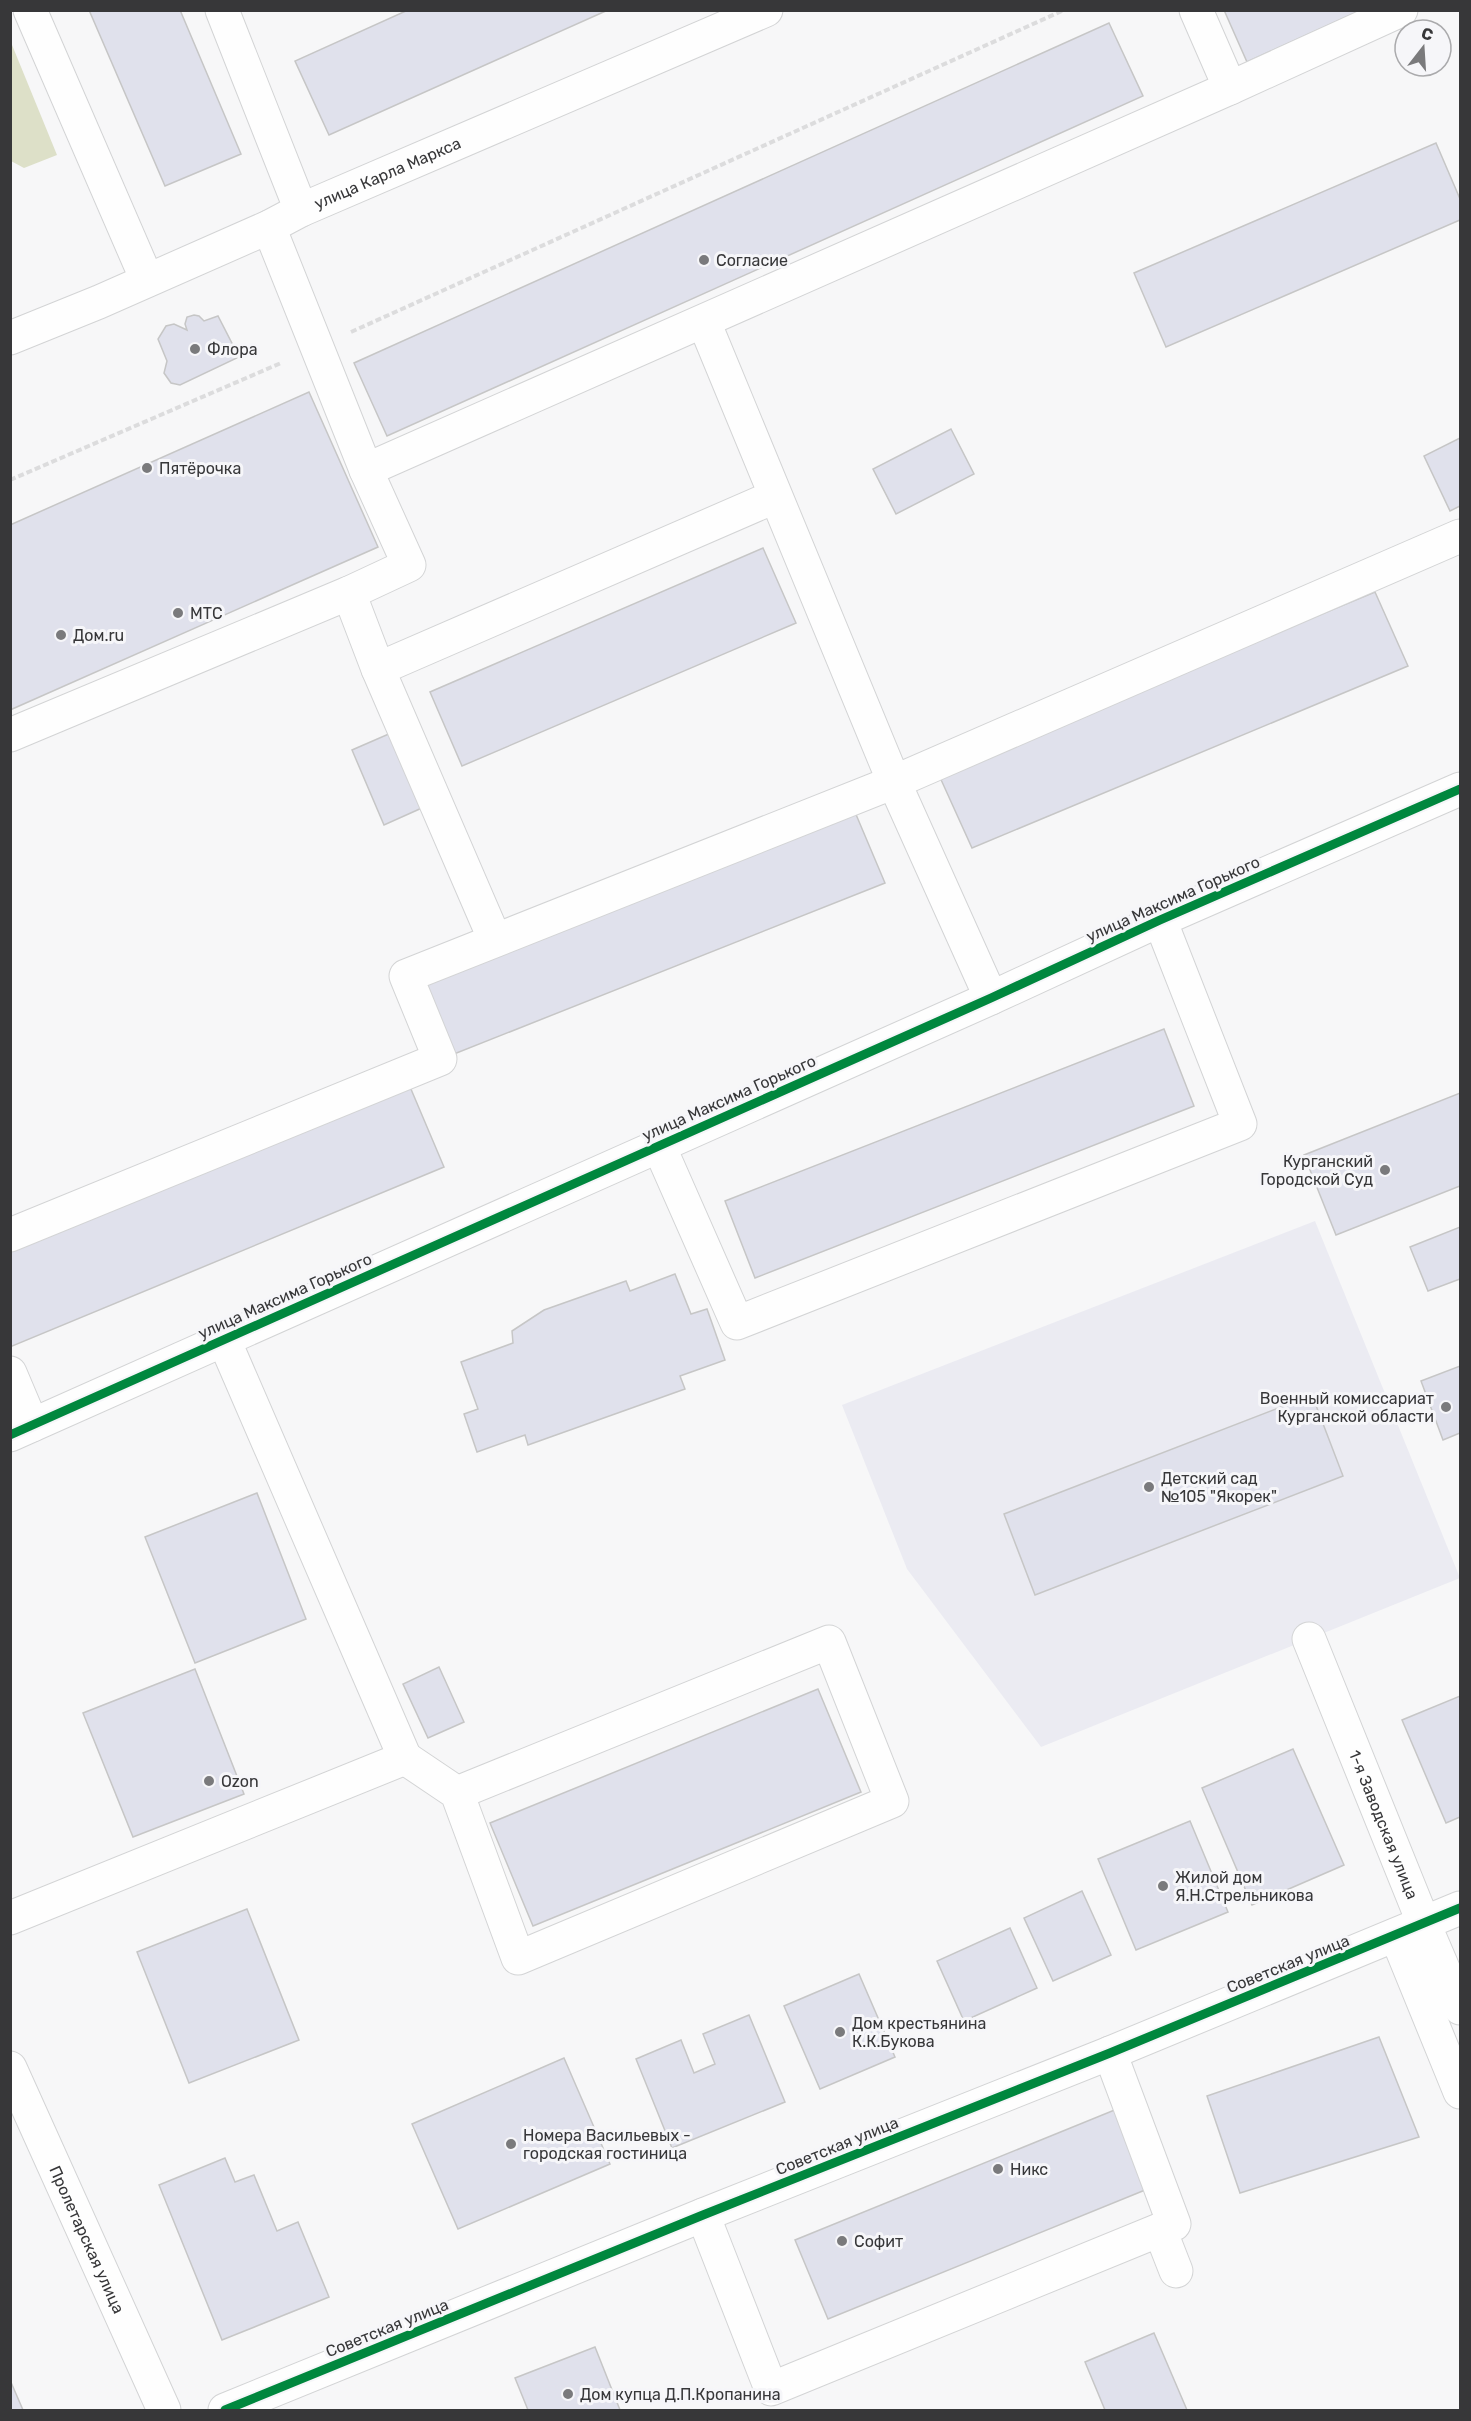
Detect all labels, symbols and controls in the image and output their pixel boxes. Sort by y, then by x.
north arrow [1393,18,1453,78]
text: С [1419,23,1435,45]
street label: улица Карла Маркса [311,133,463,213]
place label: Согласие [716,251,788,270]
marker: Согласие [697,253,711,267]
place label: Флора [207,340,258,359]
marker: Флора [188,342,202,356]
place label: Пятёрочка [159,459,241,478]
marker: Пятёрочка [140,461,154,475]
place label: МТС [190,604,223,623]
marker: МТС [171,606,185,620]
place label: Дом.ru [73,626,124,645]
marker: Дом.ru [54,628,68,642]
street label: улица Максима Горького [1083,852,1263,946]
street label: улица Максима Горького [639,1051,819,1145]
place label: Курганский Городской Суд [1260,1152,1373,1189]
marker: Курганский Городской Суд [1378,1163,1392,1177]
street label: улица Максима Горького [195,1249,375,1343]
place label: Военный комиссариат Курганской области [1260,1389,1434,1426]
marker: Военный комиссариат Курганской области [1439,1400,1453,1414]
place label: Детский сад №105 "Якорек" [1161,1469,1277,1506]
marker: Детский сад №105 "Якорек" [1142,1480,1156,1494]
street label: 1-я Заводская улица [1345,1747,1422,1902]
place label: Ozon [221,1772,259,1791]
marker: Ozon [202,1774,216,1788]
place label: Жилой дом Я.Н.Стрельникова [1175,1868,1314,1905]
marker: Жилой дом Я.Н.Стрельникова [1156,1879,1170,1893]
street label: Советская улица [1224,1931,1352,1997]
place label: Дом крестьянина К.К.Букова [852,2014,986,2051]
marker: Дом крестьянина К.К.Букова [833,2025,847,2039]
street label: Советская улица [773,2113,901,2179]
place label: Номера Васильевых - городская гостиница [523,2126,691,2163]
marker: Номера Васильевых - городская гостиница [504,2137,518,2151]
place label: Никс [1010,2160,1048,2179]
marker: Никс [991,2162,1005,2176]
street label: Пролетарская улица [46,2163,129,2316]
place label: Софит [854,2232,903,2251]
marker: Софит [835,2234,849,2248]
street label: Советская улица [323,2295,451,2361]
place label: Дом купца Д.П.Кропанина [580,2385,781,2404]
marker: Дом купца Д.П.Кропанина [561,2387,575,2401]

